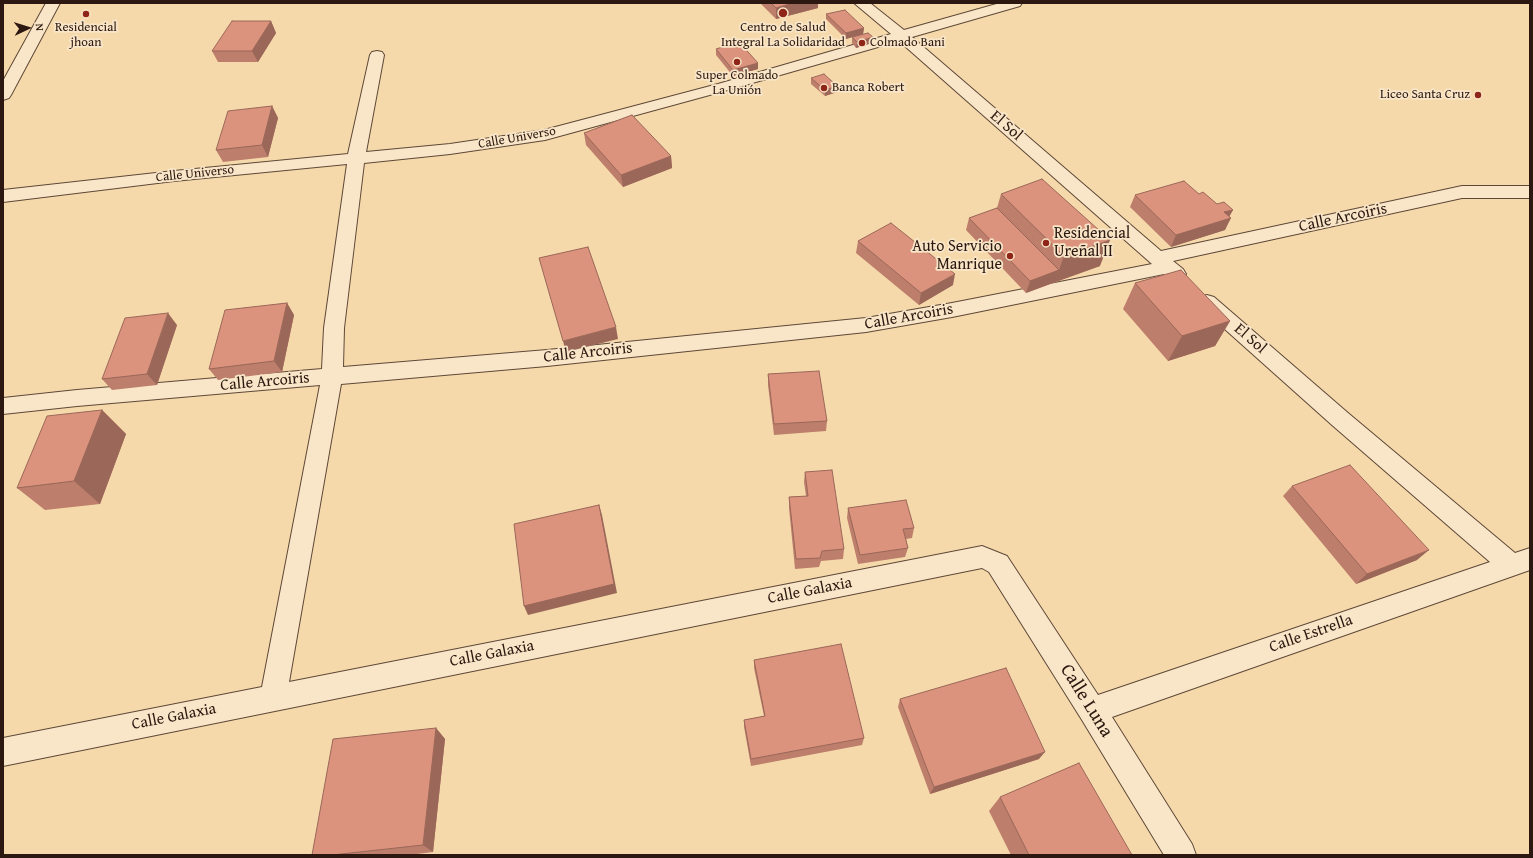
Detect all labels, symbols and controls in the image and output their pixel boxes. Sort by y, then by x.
marker: Centro de Salud Integral La Solidaridad [777,7,789,19]
north arrow [8,8,48,48]
marker: Residencial jhoan [81,9,91,19]
place label: Residencial jhoan [55,20,117,51]
place label: Centro de Salud Integral La Solidaridad [721,20,845,51]
text: N [32,23,48,31]
place label: Colmado Bani [870,35,945,51]
marker: Colmado Bani [857,38,867,48]
marker: Super Colmado La Unión [732,57,742,67]
place label: Super Colmado La Unión [696,68,778,99]
place label: Banca Robert [832,80,904,96]
marker: Banca Robert [819,83,829,93]
place label: Liceo Santa Cruz [1380,87,1470,103]
marker: Liceo Santa Cruz [1473,90,1483,100]
street label: El Sol [986,107,1026,145]
street label: Calle Universo [477,124,557,152]
street label: Calle Universo [155,162,235,186]
street label: Calle Arcoiris [1297,199,1389,237]
place label: Residencial Ureñal II [1054,224,1130,262]
place label: Auto Servicio Manrique [912,237,1002,275]
marker: Residencial Ureñal II [1041,238,1051,248]
marker: Auto Servicio Manrique [1005,251,1015,261]
street label: Calle Arcoiris [863,300,955,334]
street label: El Sol [1230,320,1270,358]
street label: Calle Arcoiris [542,339,634,367]
street label: Calle Arcoiris [220,369,310,395]
street label: Calle Galaxia [766,573,854,609]
street label: Calle Estrella [1267,611,1355,657]
street label: Calle Galaxia [448,636,536,672]
street label: Calle Luna [1055,660,1117,742]
street label: Calle Galaxia [130,699,218,735]

